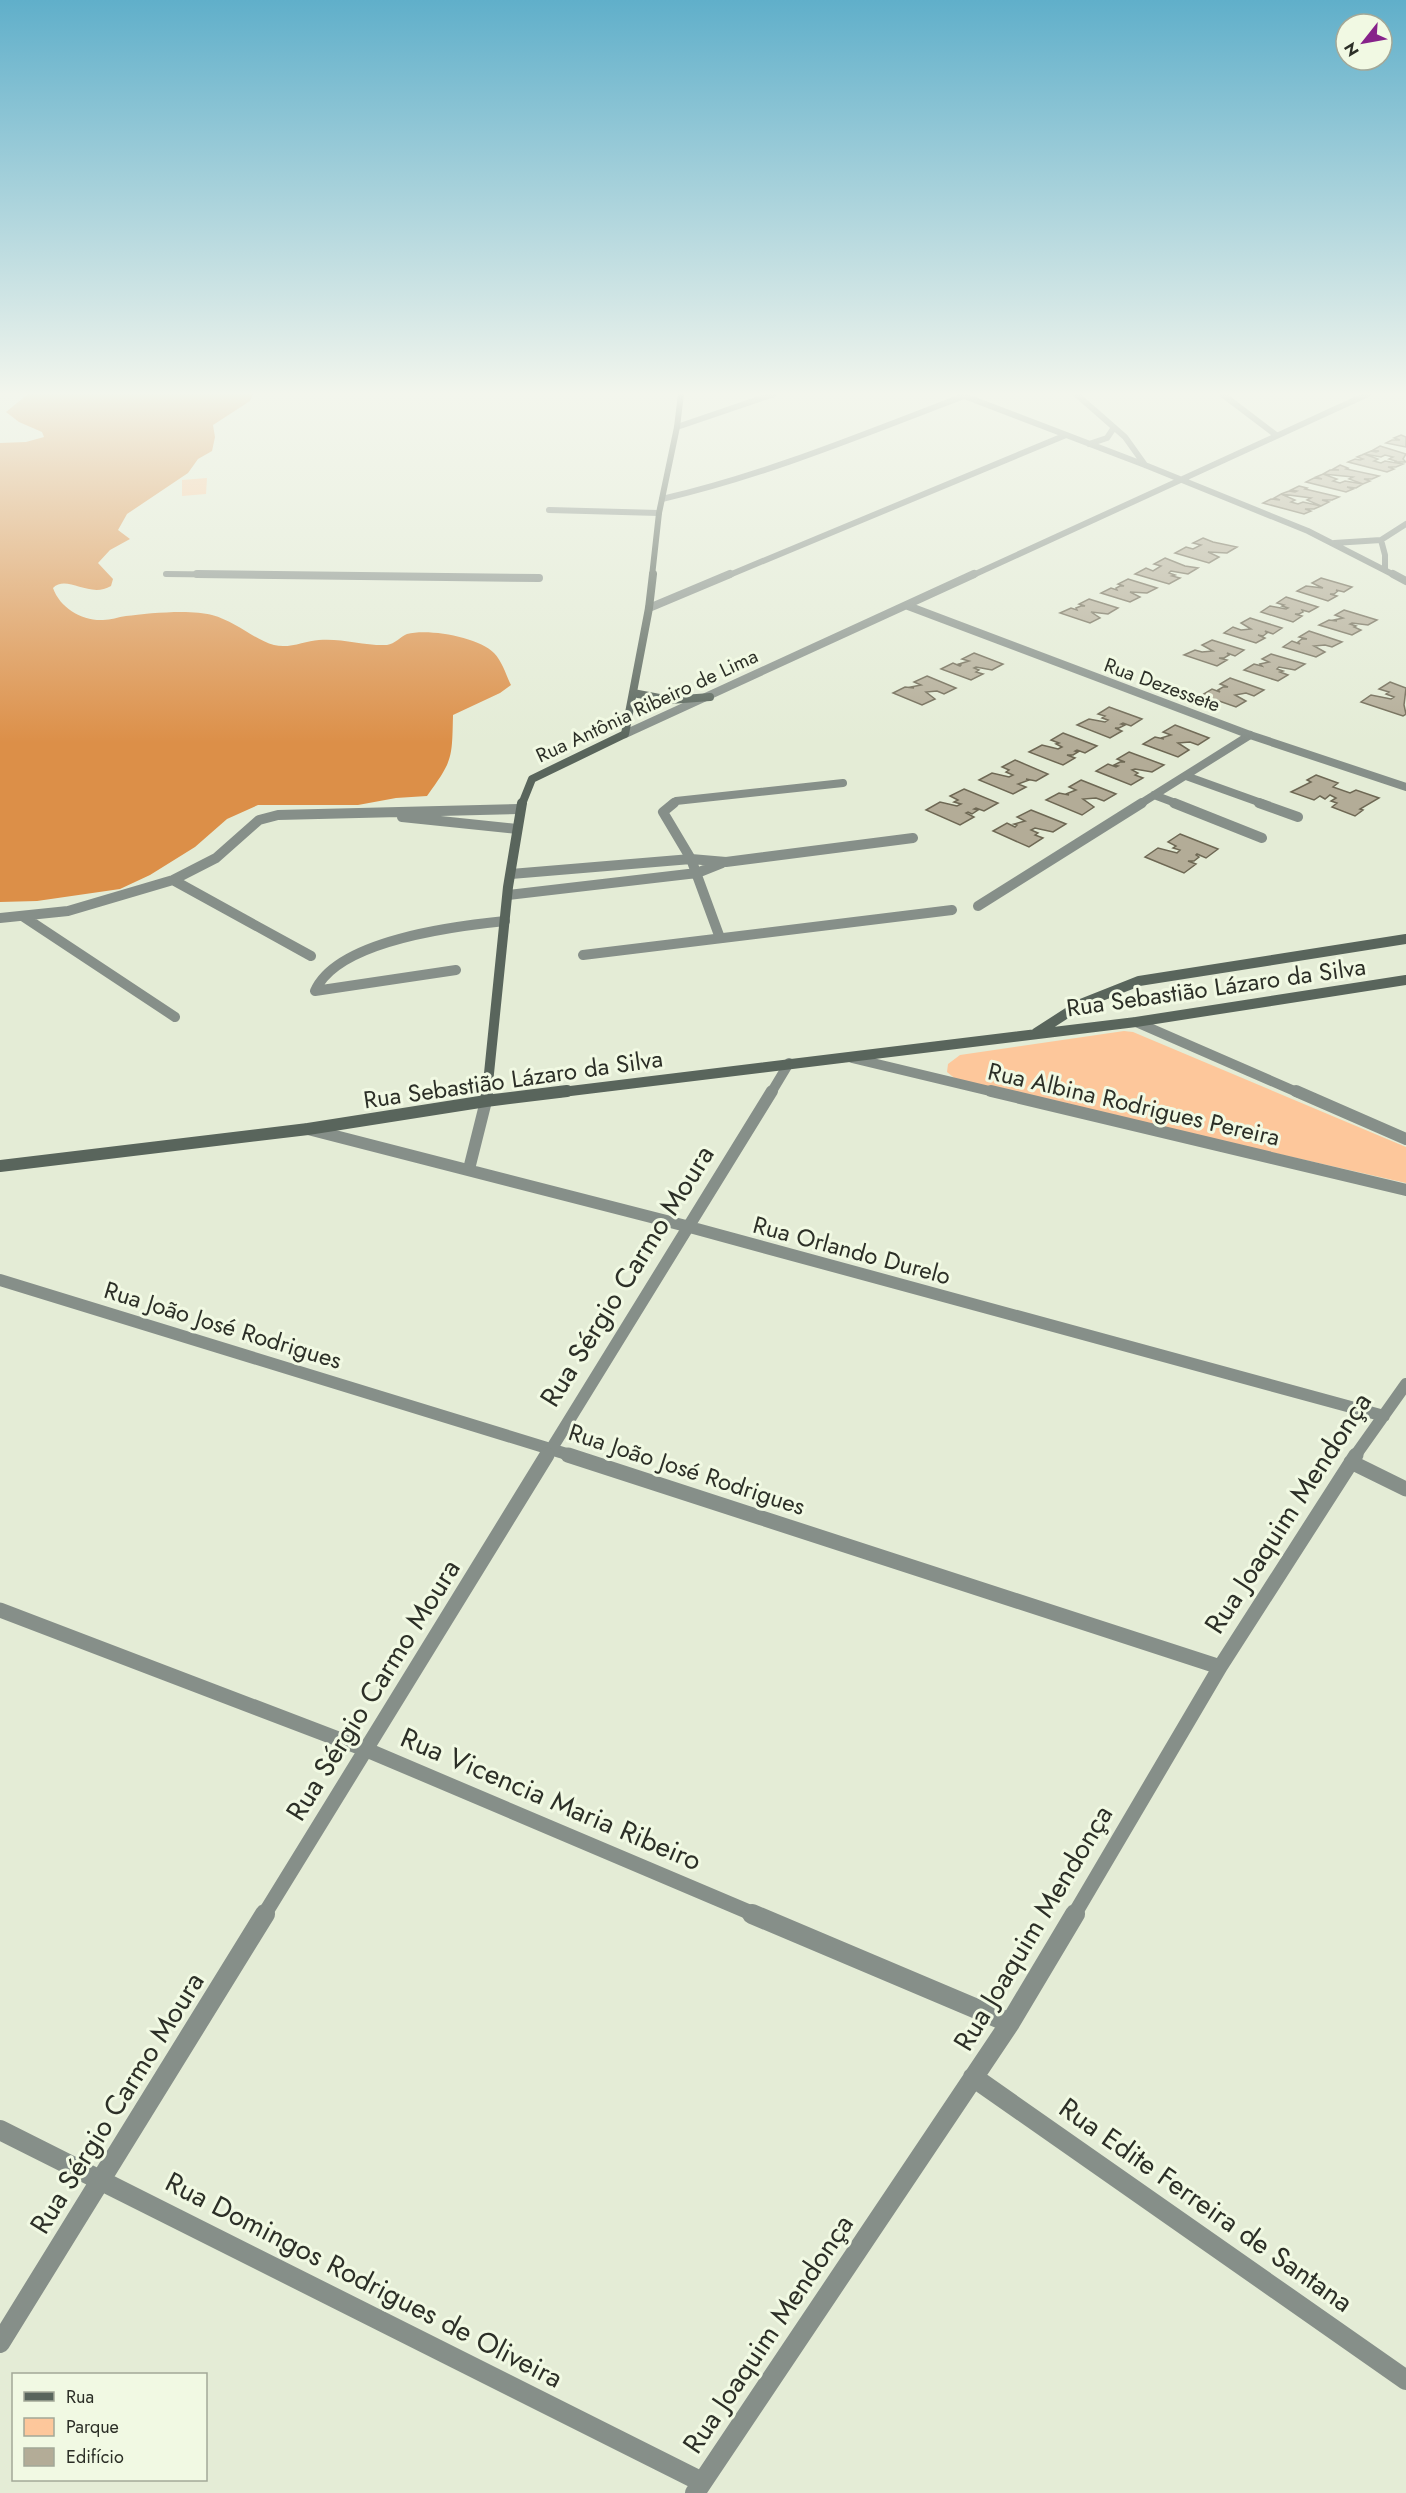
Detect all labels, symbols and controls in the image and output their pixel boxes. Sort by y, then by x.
north arrow [1334,12,1394,72]
text: N [1338,38,1365,61]
street label: Rua Antônia Ribeiro de Lima [531,642,763,770]
street label: Rua Dezessete [1100,651,1224,719]
street label: Rua Sebastião Lázaro da Silva [1064,949,1368,1025]
street label: Rua Sebastião Lázaro da Silva [361,1041,665,1117]
street label: Rua Albina Rodrigues Pereira [985,1053,1283,1155]
street label: Rua Sérgio Carmo Moura [530,1137,724,1415]
street label: Rua Orlando Durelo [749,1207,955,1293]
street label: Rua João José Rodrigues [100,1272,346,1378]
street label: Rua Joaquim Mendonça [1194,1384,1382,1642]
street label: Rua João José Rodrigues [564,1414,810,1524]
street label: Rua Sérgio Carmo Moura [276,1551,470,1829]
street label: Rua Vicencia Maria Ribeiro [394,1717,708,1881]
street label: Rua Joaquim Mendonça [943,1797,1123,2059]
street label: Rua Sérgio Carmo Moura [20,1964,214,2242]
street label: Rua Edite Ferreira de Santana [1051,2088,1361,2322]
street label: Rua Domingos Rodrigues de Oliveira [158,2162,570,2398]
street label: Rua Joaquim Mendonça [673,2206,863,2462]
legend [12,2373,207,2481]
text: Rua [66,2384,94,2410]
text: Parque [66,2414,119,2440]
text: Edifício [66,2444,124,2470]

